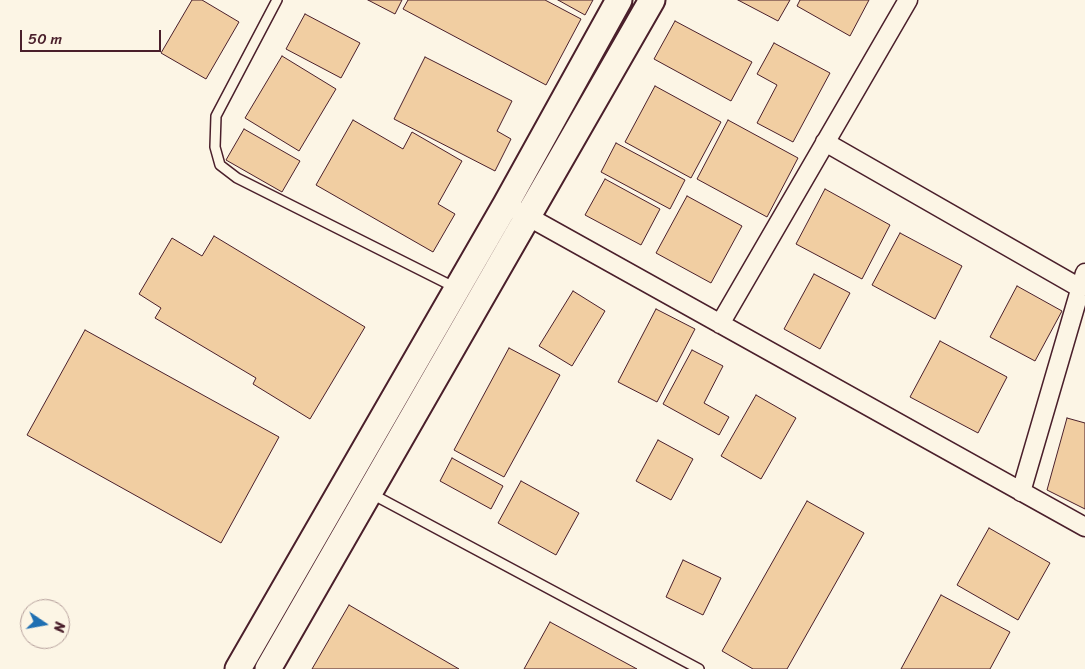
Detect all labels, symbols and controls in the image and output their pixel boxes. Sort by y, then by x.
scale bar [22,20,164,52]
text: 50 m [28,26,62,52]
north arrow [20,599,70,649]
text: N [46,620,72,634]

